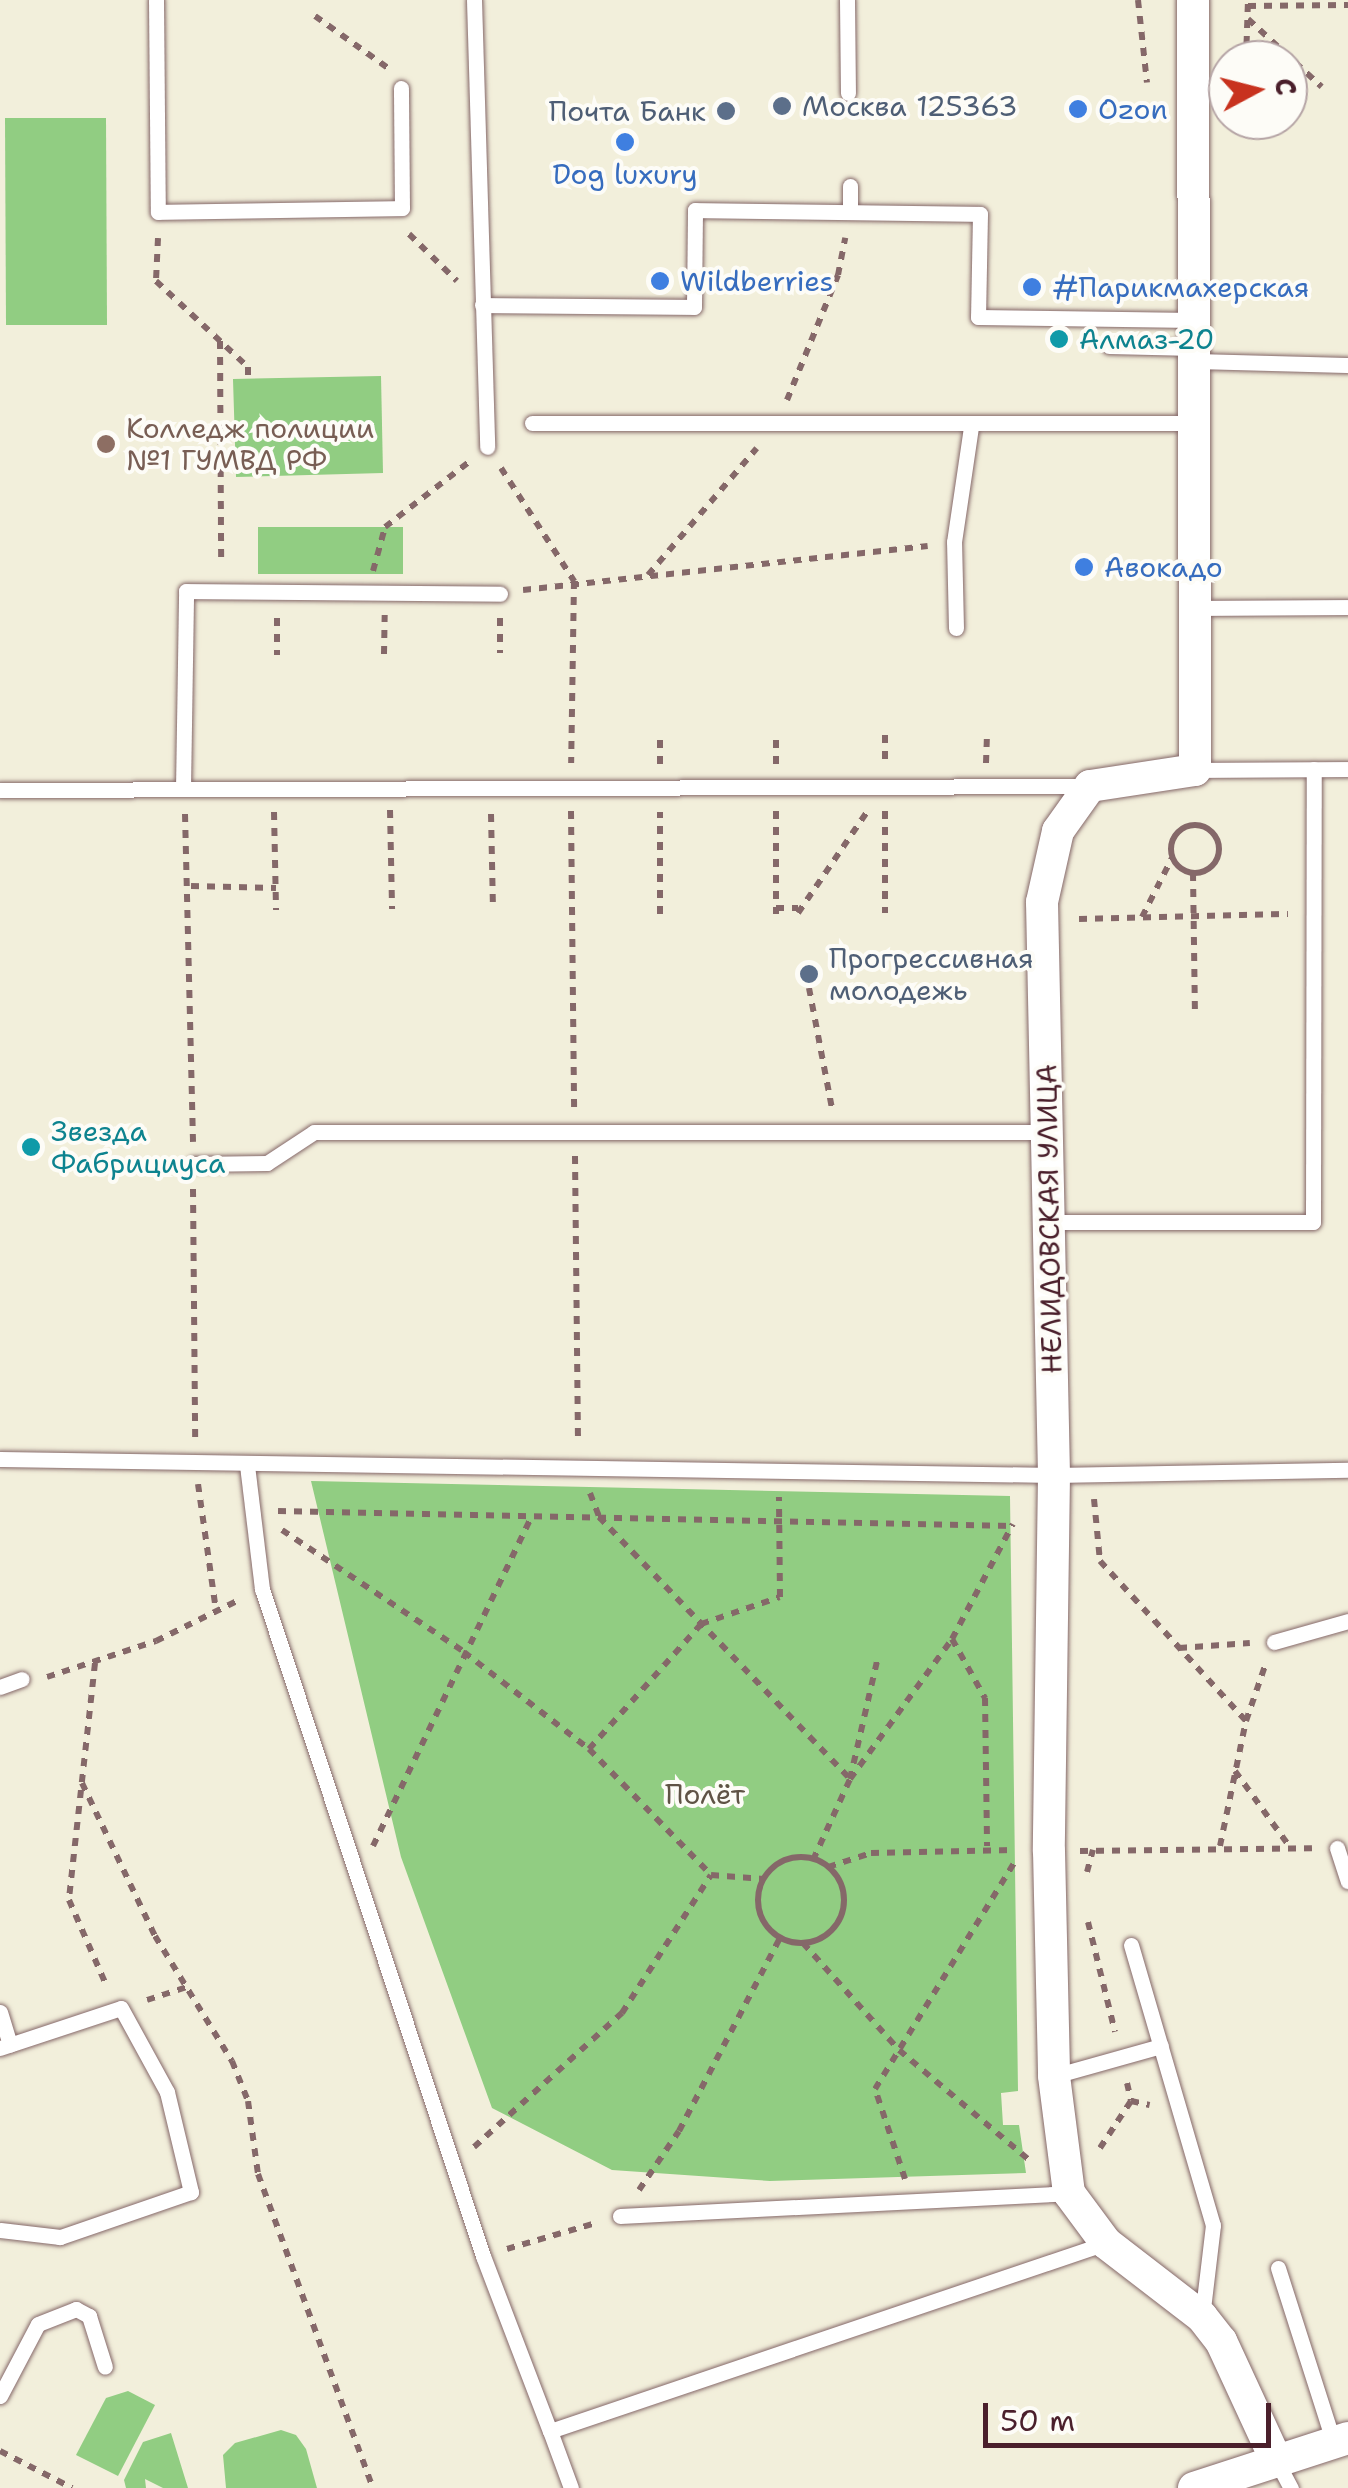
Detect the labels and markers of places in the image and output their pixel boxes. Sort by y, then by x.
place label: Москва 125363 [802,89,1018,123]
place label: Ozon [1098,92,1168,126]
place label: Почта Банк [549,94,706,128]
marker: Москва 125363 [771,95,793,117]
marker: Ozon [1067,98,1089,120]
marker: Почта Банк [715,100,737,122]
marker: Dog luxury [614,131,636,153]
place label: Dog luxury [552,157,698,191]
place label: Wildberries [680,264,833,298]
marker: Wildberries [649,270,671,292]
place label: #Парикмахерская [1052,270,1309,304]
marker: #Парикмахерская [1021,276,1043,298]
place label: Алмаз-20 [1079,322,1214,356]
marker: Алмаз-20 [1048,328,1070,350]
place label: Колледж полиции №1 ГУМВД РФ [126,411,374,477]
marker: Колледж полиции №1 ГУМВД РФ [95,433,117,455]
place label: Авокадо [1104,550,1223,584]
marker: Авокадо [1073,556,1095,578]
place label: Прогрессивная молодежь [829,941,1034,1007]
marker: Прогрессивная молодежь [798,963,820,985]
place label: Звезда Фабрициуса [51,1114,225,1180]
marker: Звезда Фабрициуса [20,1136,42,1158]

